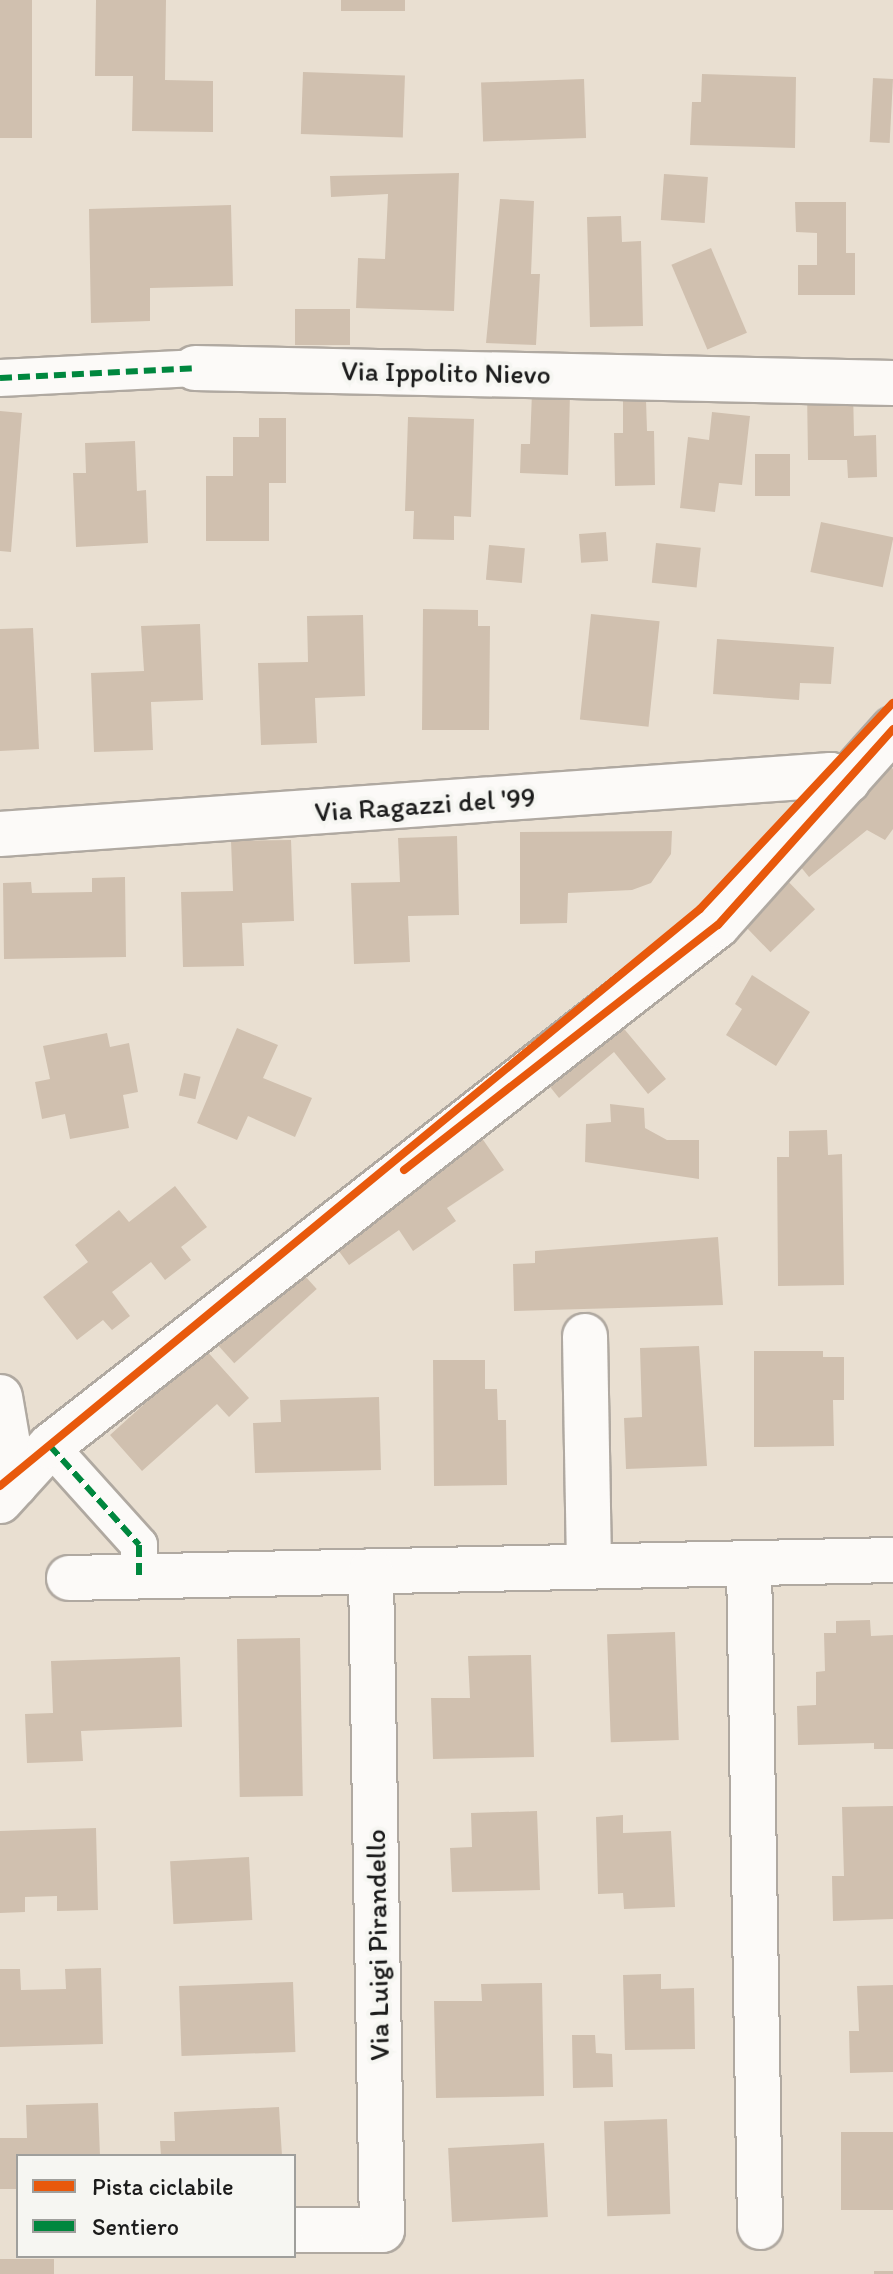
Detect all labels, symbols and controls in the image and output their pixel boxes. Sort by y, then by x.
street label: Via Ippolito Nievo [341,353,551,391]
street label: Via Ragazzi del '99 [314,780,536,828]
street label: Via Luigi Pirandello [358,1830,396,2060]
legend [16,2154,296,2258]
text: Pista ciclabile [92,2172,234,2201]
text: Sentiero [92,2212,179,2241]

